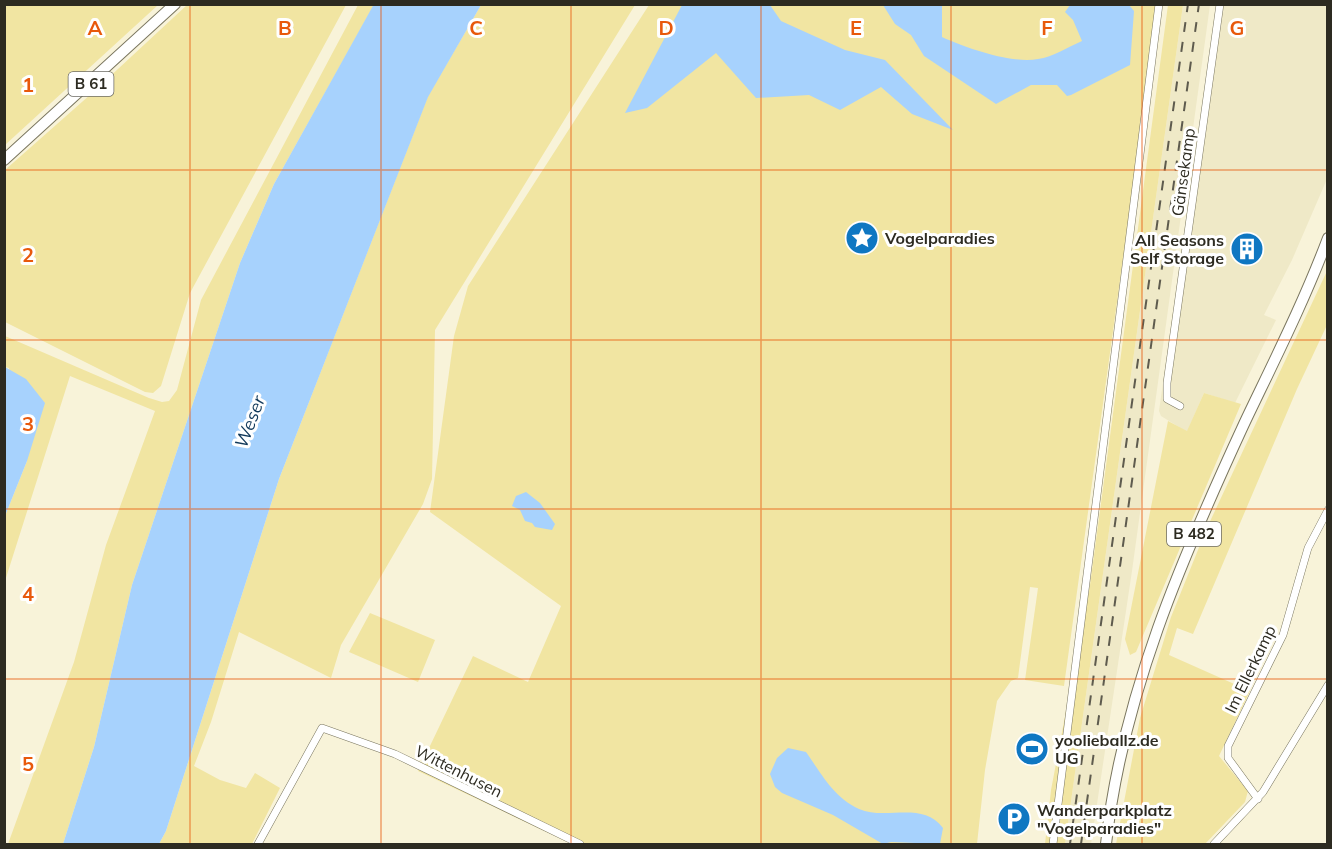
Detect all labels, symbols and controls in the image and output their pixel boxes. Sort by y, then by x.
text: A [88,15,103,40]
text: B [278,15,292,40]
text: C [469,15,483,40]
text: D [658,15,674,40]
text: E [850,15,862,40]
text: F [1041,15,1053,40]
text: G [1230,15,1244,40]
text: 1 [22,72,34,97]
road number: B 61 [68,72,113,96]
street label: Gänsekamp [1167,127,1199,217]
place icon: Vogelparadies [844,220,880,256]
place label: Vogelparadies [884,228,995,248]
place label: All Seasons Self Storage [1130,230,1224,268]
building icon: All Seasons Self Storage [1229,231,1265,267]
text: 2 [22,242,34,267]
water label: Weser [229,391,270,451]
text: 3 [22,411,34,436]
road number: B 482 [1167,522,1221,546]
text: 4 [22,581,34,606]
street label: Im Ellerkamp [1220,622,1280,716]
place label: yoolieballz.de UG [1054,730,1159,768]
sports icon: yoolieballz.de UG [1014,731,1050,767]
street label: Wittenhusen [412,740,506,802]
text: 5 [22,751,34,776]
place label: Wanderparkplatz "Vogelparadies" [1037,800,1172,838]
parking icon: Wanderparkplatz "Vogelparadies" [996,801,1032,837]

